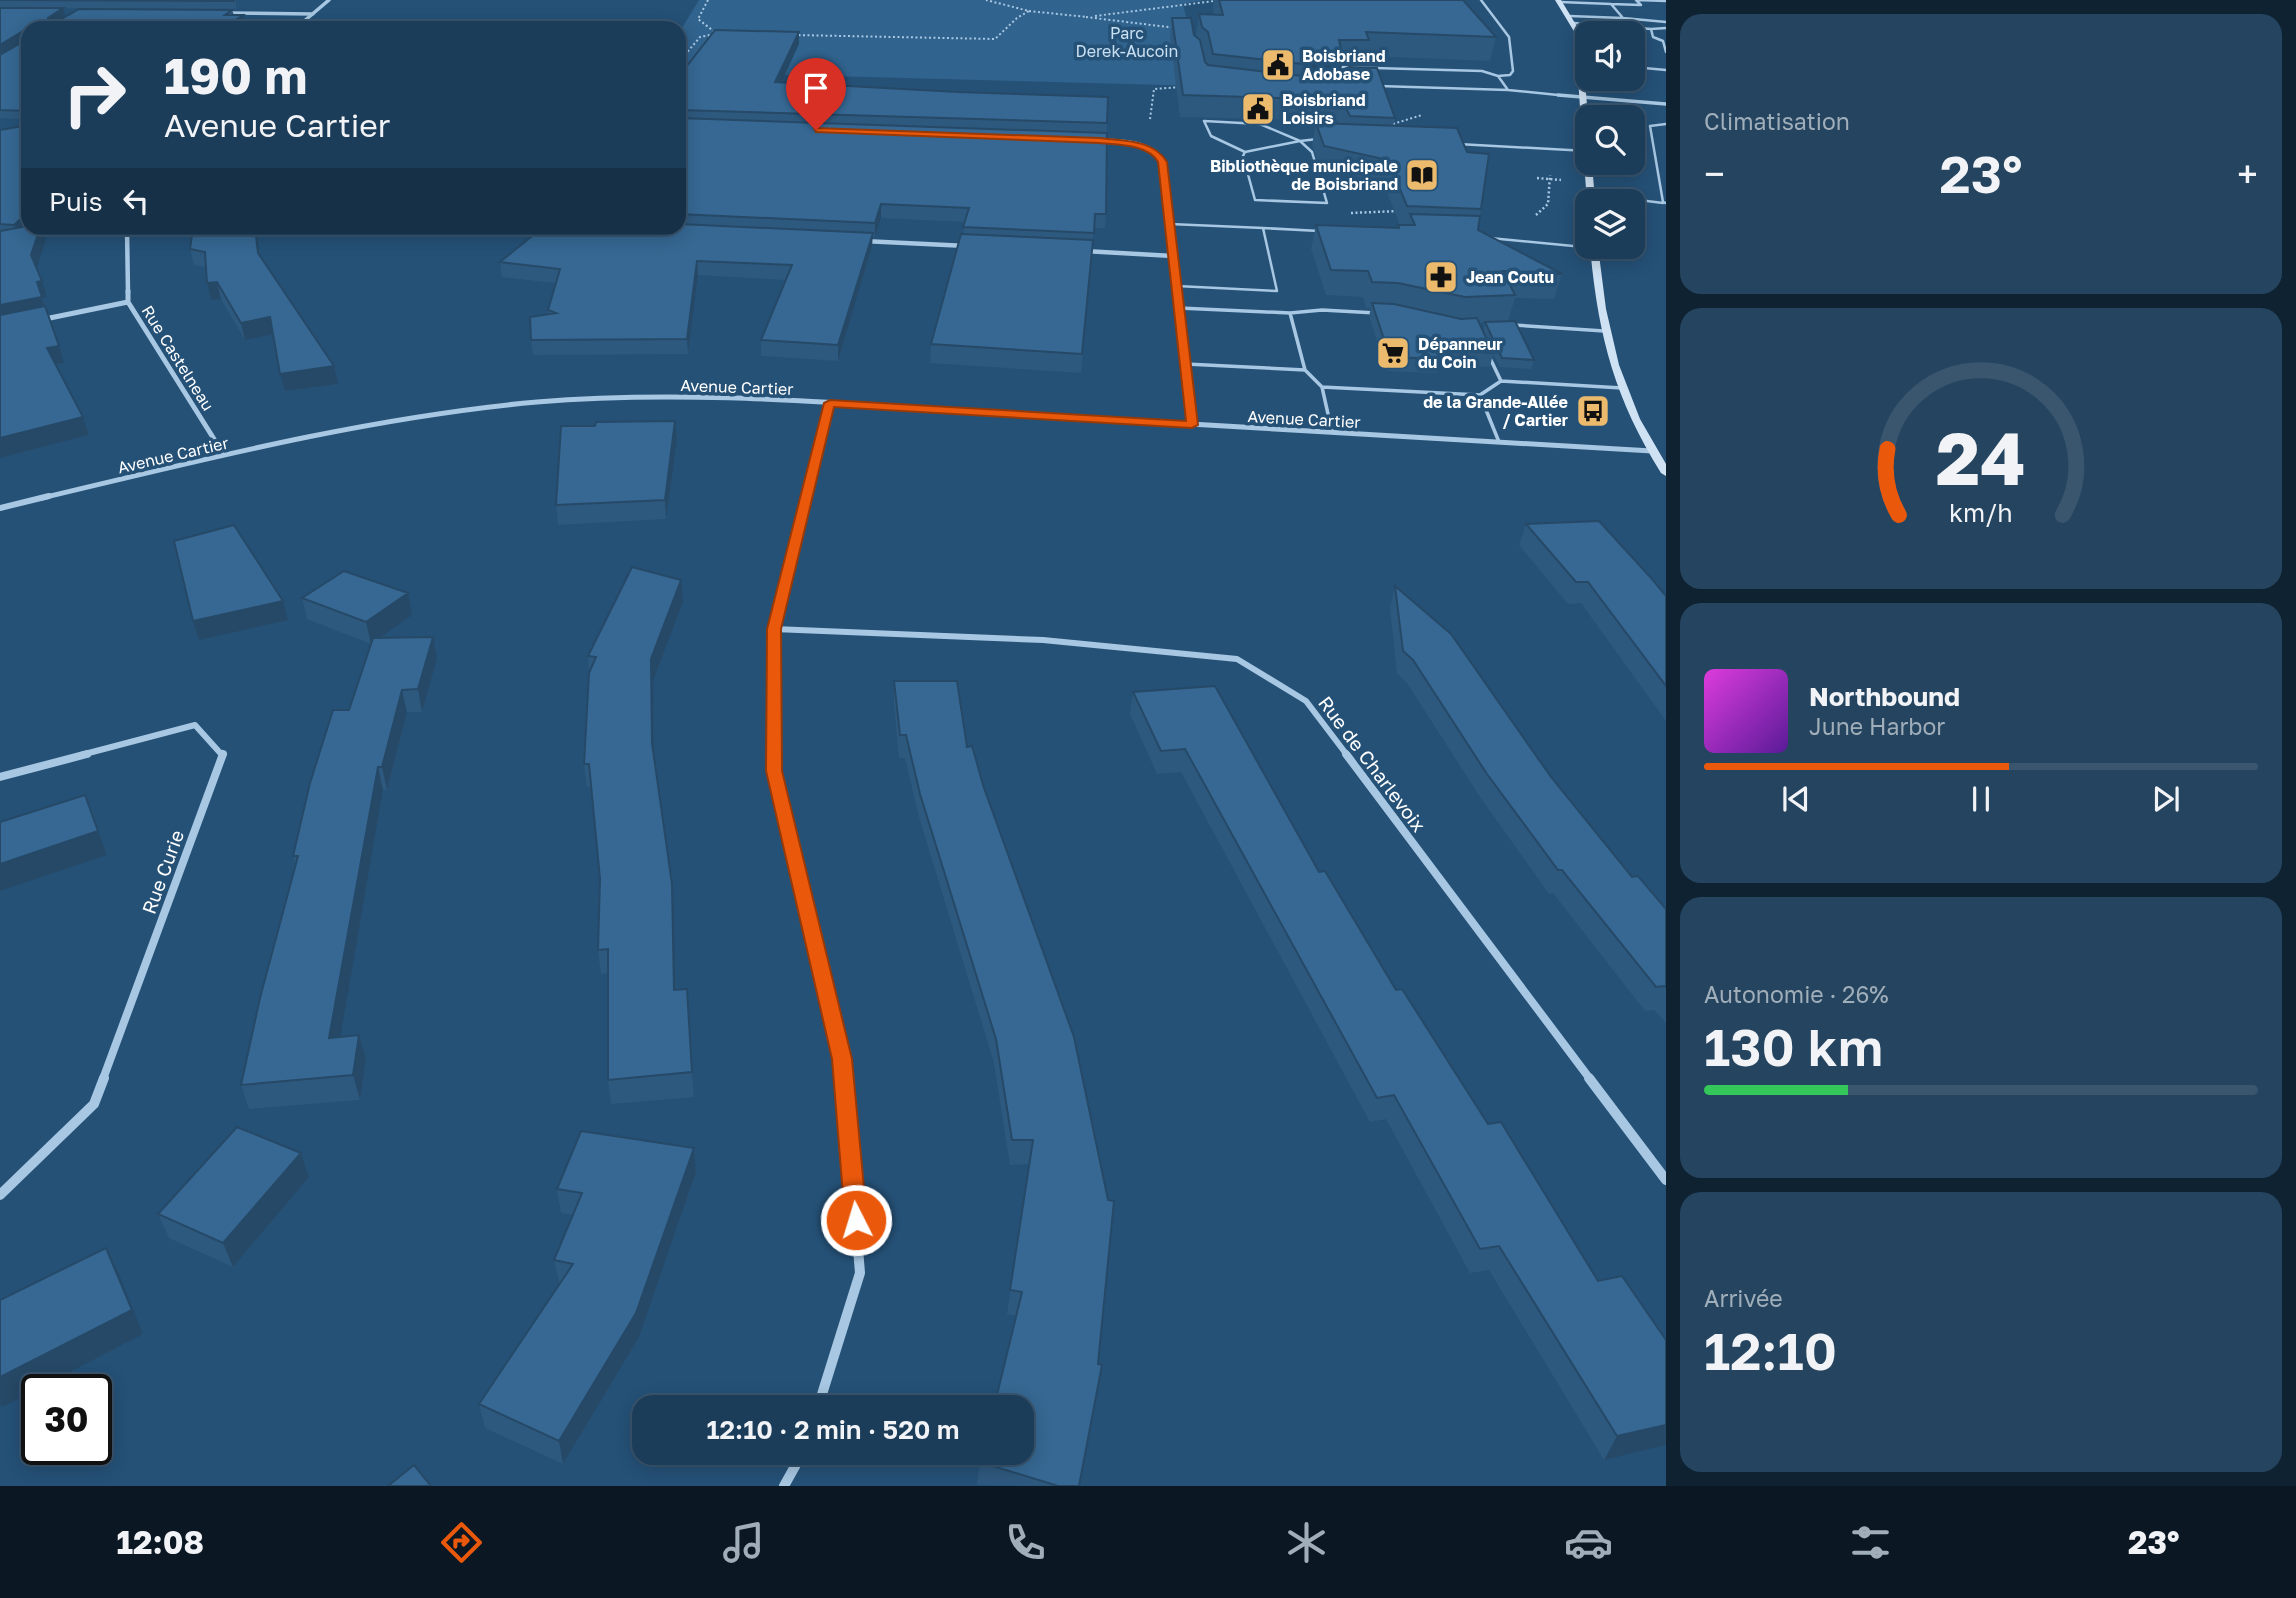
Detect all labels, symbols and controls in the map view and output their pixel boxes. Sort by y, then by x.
map controls [1575,21,1645,259]
button: sound [1575,21,1645,91]
park label: Parc Derek-Aucoin [1076,23,1178,61]
text: 190 m [164,46,307,105]
public building icon: Boisbriand Adobase [1259,46,1297,84]
place label: Boisbriand Adobase [1302,46,1386,84]
icon: right [49,49,140,140]
pin [786,58,846,130]
icon: arrive [797,69,835,107]
public building icon: Boisbriand Loisirs [1239,90,1277,128]
place label: Boisbriand Loisirs [1282,90,1366,128]
button: search [1575,105,1645,175]
text: Avenue Cartier [164,106,390,144]
text: Climatisation [1704,107,1850,135]
text: 23° [1940,142,2022,204]
text: − [1704,151,1725,196]
text: + [2237,151,2258,196]
place label: Bibliothèque municipale de Boisbriand [1210,156,1398,194]
library icon: Bibliothèque municipale de Boisbriand [1403,156,1441,194]
icon: left [117,182,155,220]
text: Puis [49,186,103,217]
button: layers [1575,189,1645,259]
pharmacy icon: Jean Coutu [1422,258,1460,296]
place label: Jean Coutu [1466,267,1554,287]
street label: Rue Castelneau [138,302,218,414]
supermarket icon: Dépanneur du Coin [1374,334,1412,372]
place label: Dépanneur du Coin [1418,334,1503,372]
street label: Avenue Cartier [680,375,794,399]
place label: de la Grande-Allée / Cartier [1423,392,1568,430]
bus stop icon: de la Grande-Allée / Cartier [1574,392,1612,430]
street label: Avenue Cartier [1247,406,1361,432]
text: 24 [1936,414,2026,501]
street label: Avenue Cartier [116,433,230,477]
text: km/h [1949,496,2013,527]
text: Northbound [1809,681,1960,712]
street label: Rue de Charlevoix [1314,691,1431,836]
text: June Harbor [1809,712,1945,740]
icon: previous [1777,780,1815,818]
icon: pause [1962,780,2000,818]
icon: next [2147,780,2185,818]
street label: Rue Curie [137,827,188,917]
text: Autonomie · 26% [1704,980,1889,1008]
text: 130 km [1704,1015,1883,1077]
position arrow [819,1183,893,1257]
text: Arrivée [1704,1284,1783,1312]
text: 12:10 [1704,1319,1837,1381]
speed limit sign: 30 [21,1374,112,1465]
text: 12:10 · 2 min · 520 m [706,1414,960,1445]
icon: directions [437,1518,486,1567]
icon: music [719,1518,768,1567]
icon: phone [1001,1518,1050,1567]
icon: climate [1282,1518,1331,1567]
icon: car [1564,1518,1613,1567]
icon: filters [1846,1518,1895,1567]
text: 12:08 [116,1523,204,1561]
text: 23° [2128,1523,2180,1561]

